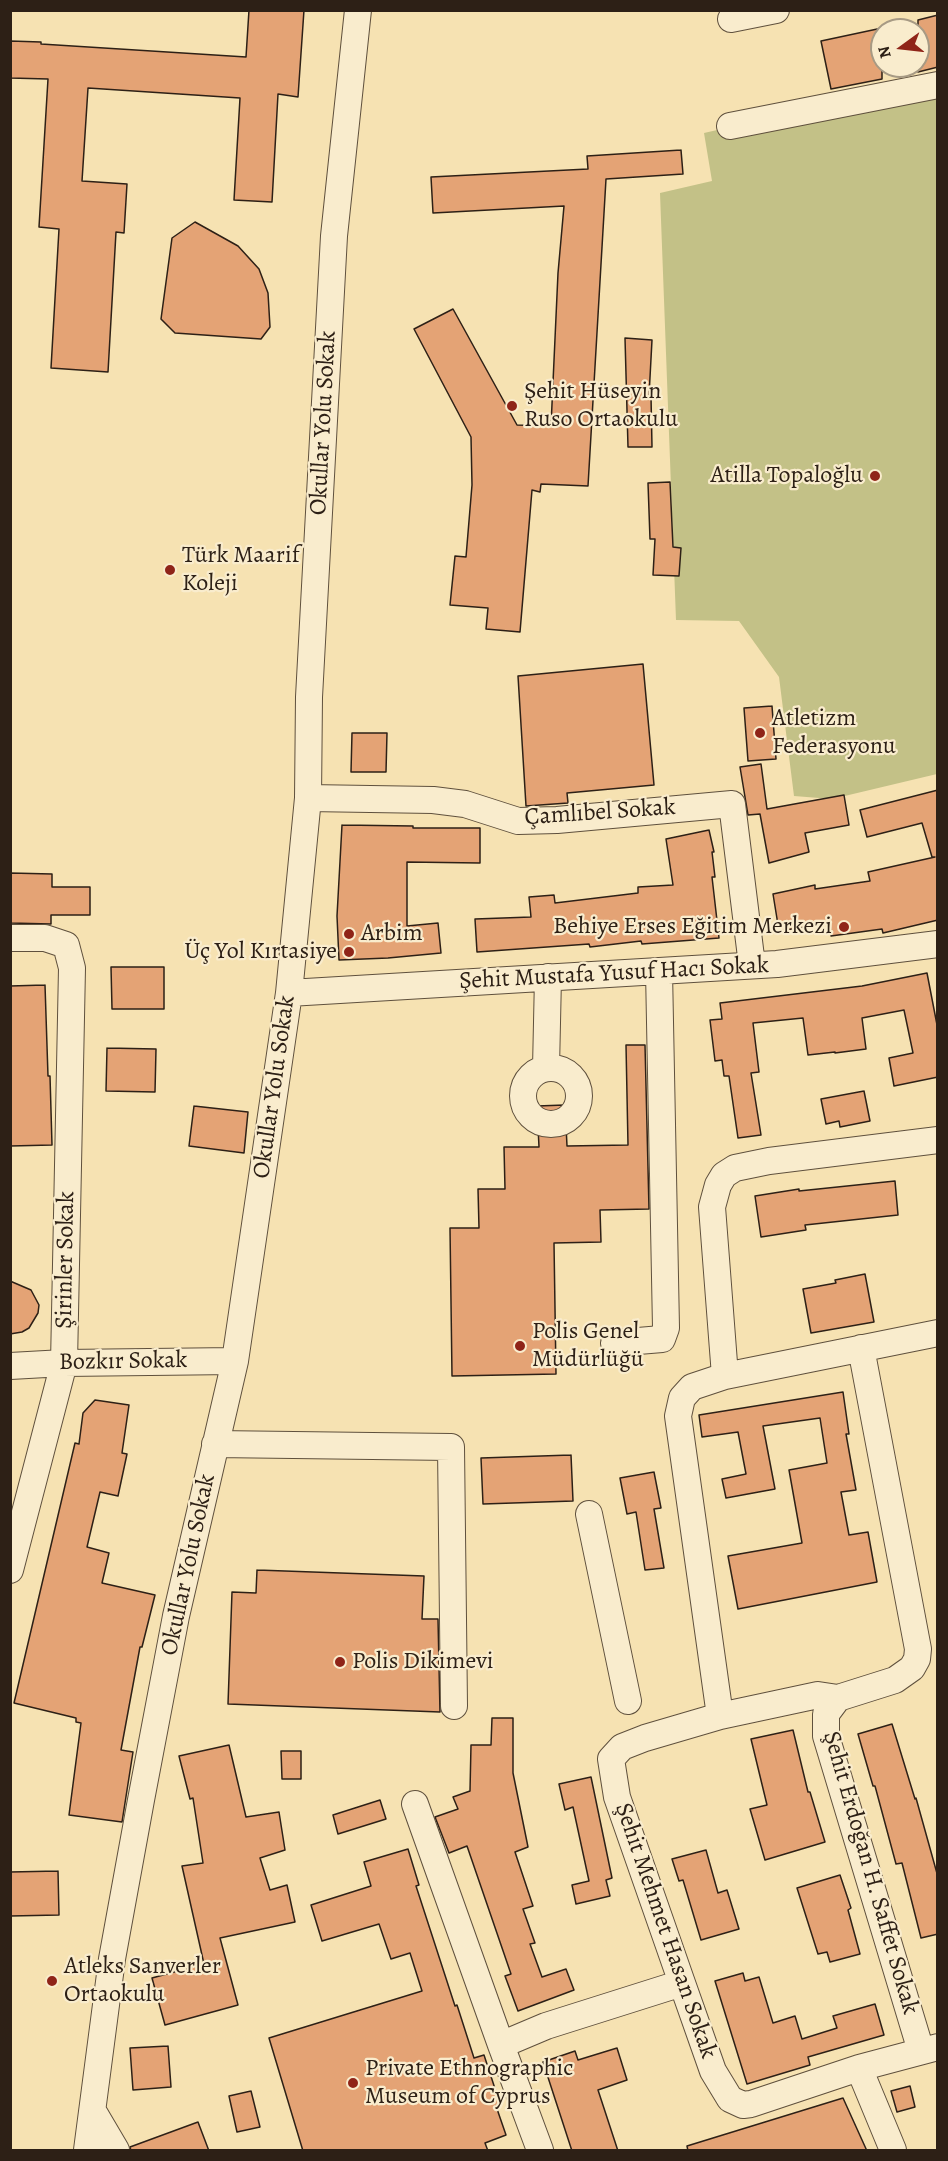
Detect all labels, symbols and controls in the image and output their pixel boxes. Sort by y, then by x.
north arrow [870,18,930,78]
text: N [872,44,897,61]
street label: Okullar Yolu Sokak [305,330,343,516]
place label: Şehit Hüseyin Ruso Ortaokulu [524,378,678,434]
marker: Şehit Hüseyin Ruso Ortaokulu [505,399,519,413]
place label: Atilla Topaloğlu [711,462,863,490]
marker: Atilla Topaloğlu [868,469,882,483]
place label: Türk Maarif Koleji [182,542,300,598]
marker: Türk Maarif Koleji [163,563,177,577]
place label: Atletizm Federasyonu [772,705,896,761]
marker: Atletizm Federasyonu [753,726,767,740]
street label: Çamlıbel Sokak [524,793,676,833]
place label: Behiye Erses Eğitim Merkezi [553,913,832,941]
place label: Arbim [361,920,423,948]
marker: Behiye Erses Eğitim Merkezi [837,920,851,934]
marker: Arbim [342,927,356,941]
place label: Üç Yol Kırtasiye [184,938,337,966]
marker: Üç Yol Kırtasiye [342,945,356,959]
street label: Şehit Mustafa Yusuf Hacı Sokak [458,952,770,996]
street label: Okullar Yolu Sokak [248,994,302,1180]
street label: Şirinler Sokak [50,1191,82,1329]
place label: Polis Genel Müdürlüğü [532,1318,644,1374]
marker: Polis Genel Müdürlüğü [513,1339,527,1353]
street label: Bozkır Sokak [59,1346,187,1378]
street label: Okullar Yolu Sokak [156,1472,222,1658]
place label: Polis Dikimevi [352,1648,494,1676]
marker: Polis Dikimevi [333,1655,347,1669]
street label: Şehit Erdoğan H. Saffet Sokak [816,1728,924,2018]
street label: Şehit Mehmet Hasan Sokak [608,1799,722,2063]
place label: Atleks Sanverler Ortaokulu [64,1953,221,2009]
marker: Atleks Sanverler Ortaokulu [45,1974,59,1988]
place label: Private Ethnographic Museum of Cyprus [365,2055,573,2111]
marker: Private Ethnographic Museum of Cyprus [346,2076,360,2090]

